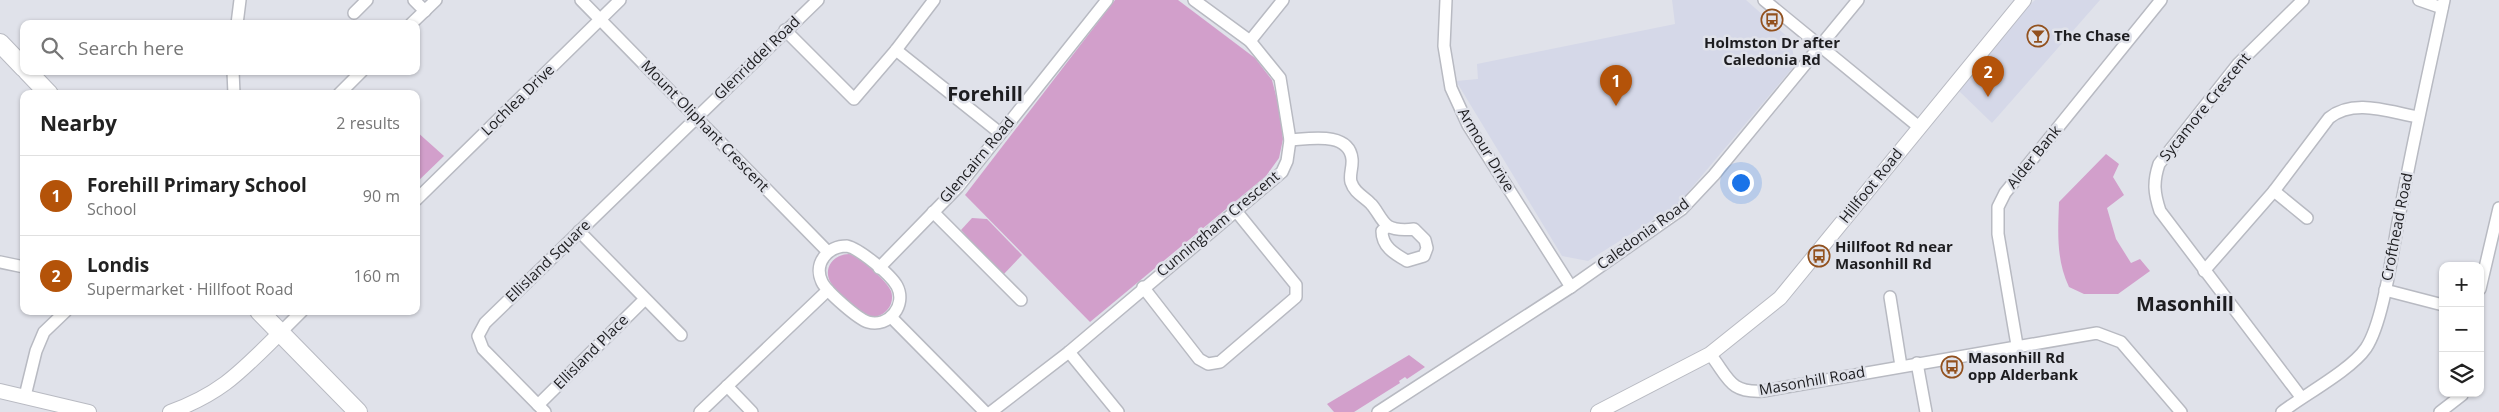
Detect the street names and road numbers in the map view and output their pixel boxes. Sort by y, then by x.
street label: Glenriddel Road [709,11,804,104]
street label: Sycamore Crescent [2154,48,2254,165]
street label: Mount Oliphant Crescent [637,55,774,196]
street label: Lochlea Drive [476,59,558,139]
street label: Armour Drive [1454,104,1520,195]
street label: Glencairn Road [934,112,1018,207]
street label: Alder Bank [2002,120,2065,192]
street label: Hillfoot Road [1834,144,1906,227]
street label: Cunningham Crescent [1152,166,1283,281]
street label: Crofthead Road [2376,171,2416,283]
street label: Caledonia Road [1592,193,1692,273]
street label: Ellisland Square [501,215,594,306]
street label: Ellisland Place [549,310,632,393]
street label: Masonhill Road [1757,361,1866,399]

